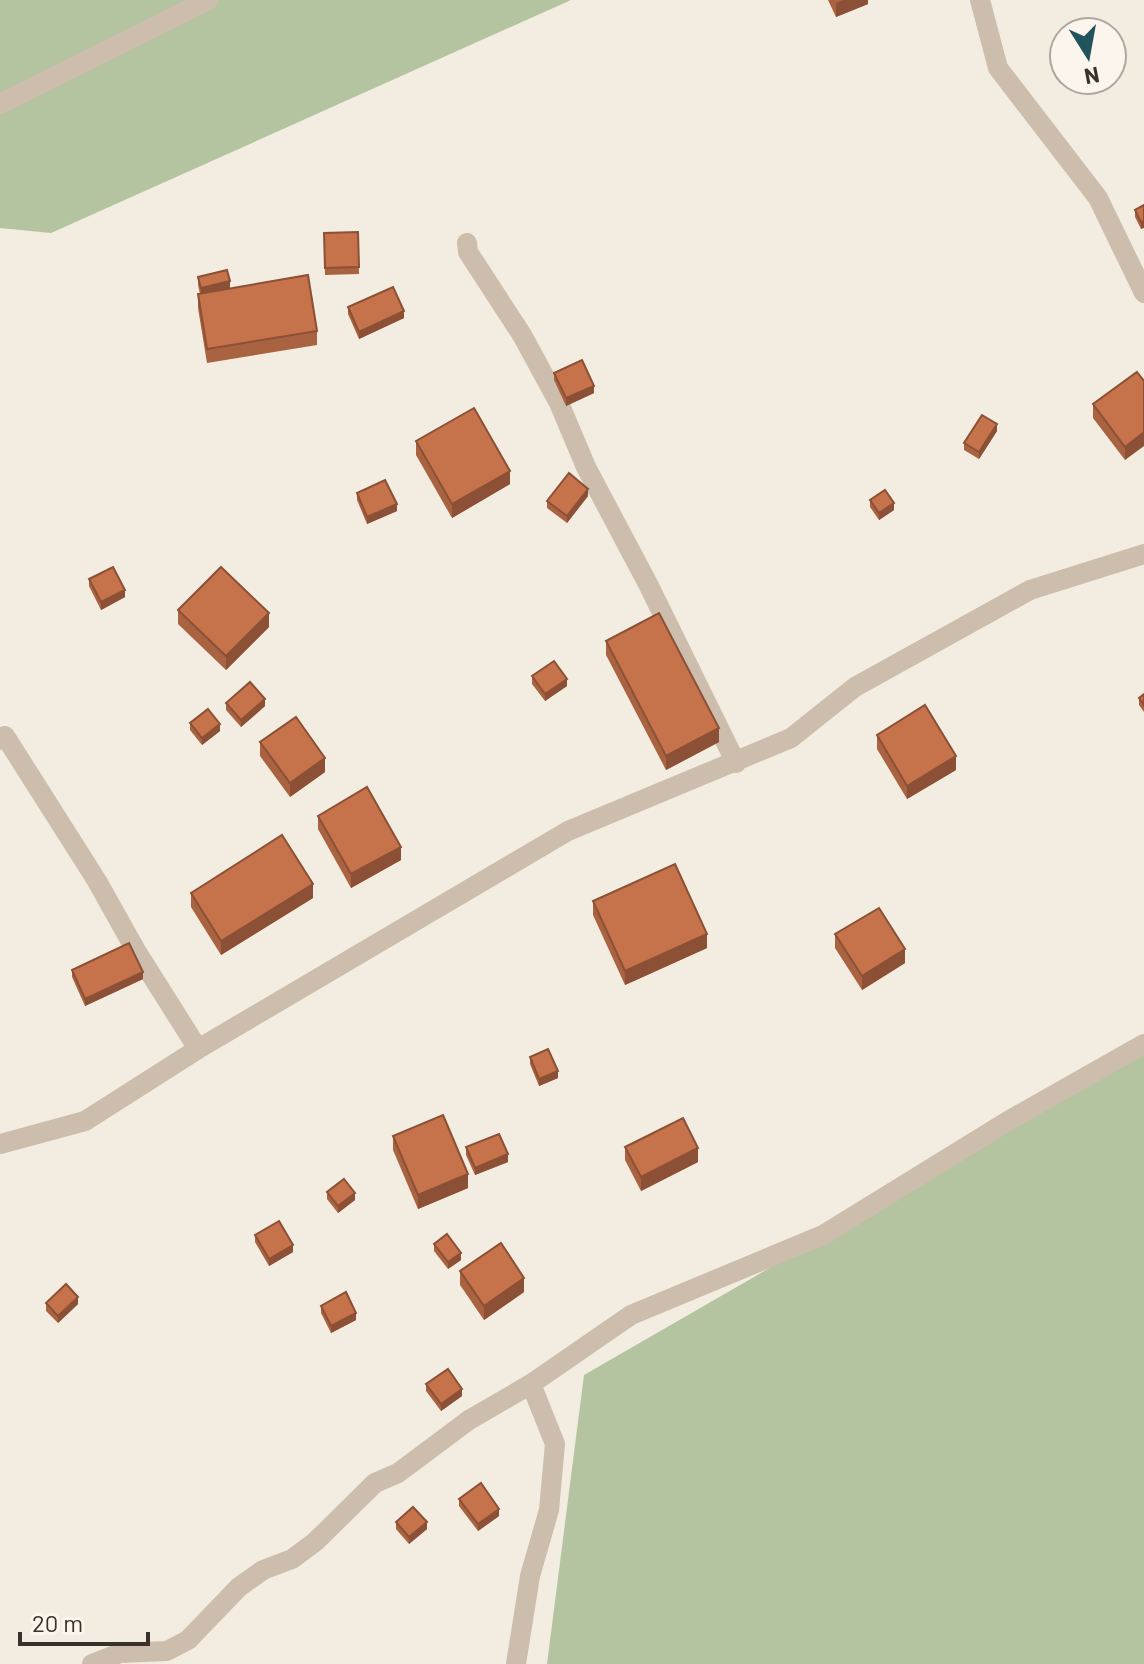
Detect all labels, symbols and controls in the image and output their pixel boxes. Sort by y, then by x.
north arrow [1048,16,1128,96]
text: N [1082,62,1102,91]
scale bar [20,1596,148,1646]
text: 20 m [32,1608,83,1637]

